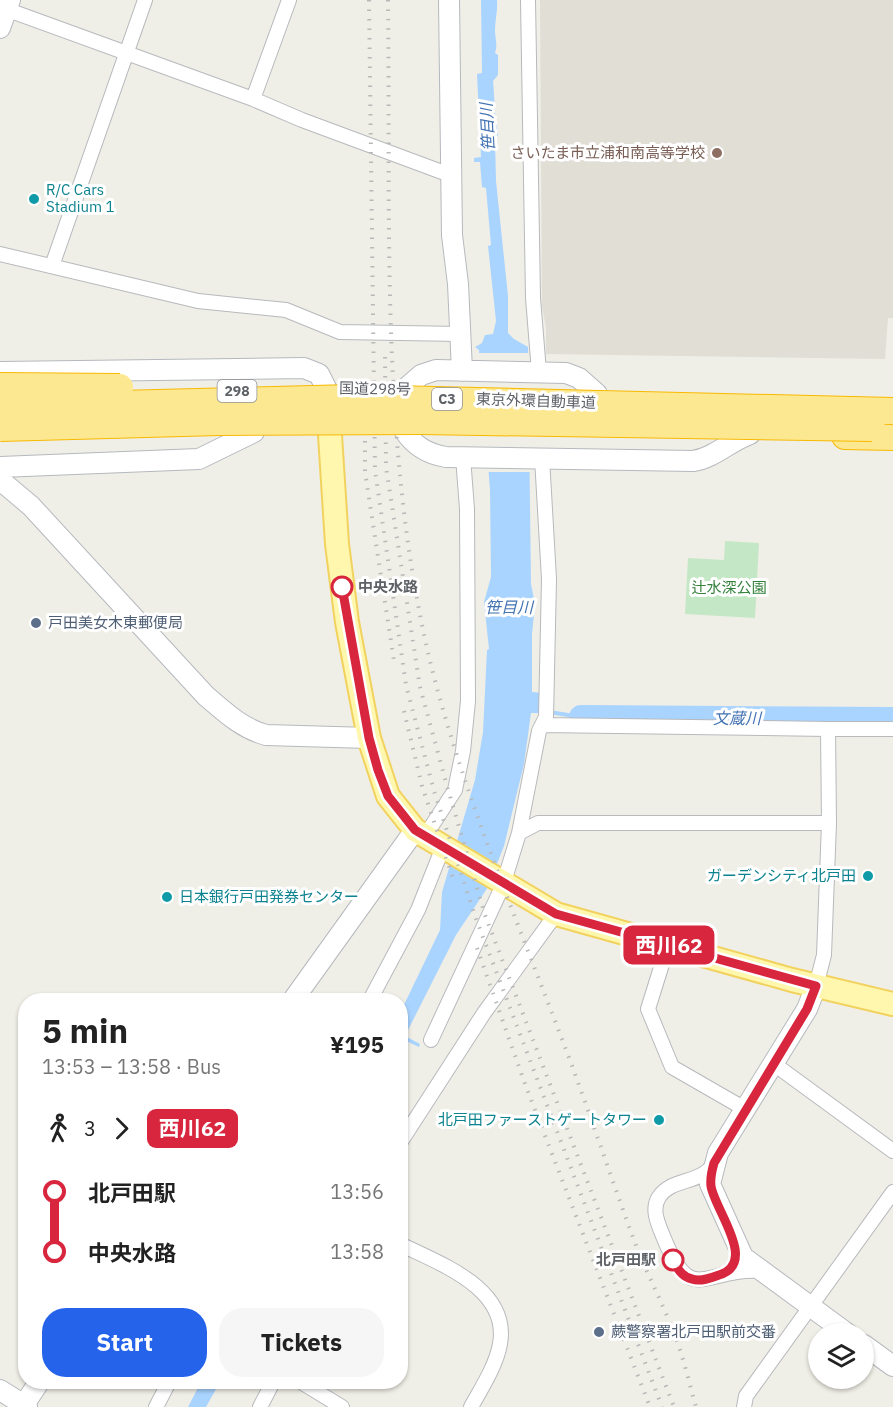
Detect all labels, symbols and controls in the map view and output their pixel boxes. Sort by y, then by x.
water label: 笹目川 [476,101,498,151]
place label: さいたま市立浦和南高等学校 [510,143,705,162]
marker: さいたま市立浦和南高等学校 [710,146,724,160]
place label: R/C Cars Stadium 1 [46,180,115,216]
marker: R/C Cars Stadium 1 [27,192,41,206]
street label: 国道298号 [339,378,411,399]
road number: 298 [218,380,256,402]
road number: C3 [432,388,462,410]
street label: 東京外環自動車道 [476,389,596,412]
marker: 中央水路 [331,576,353,598]
place label: 中央水路 [358,577,418,596]
park label: 辻水深公園 [691,578,767,597]
water label: 笹目川 [485,597,535,617]
place label: 戸田美女木東郵便局 [48,613,183,632]
marker: 戸田美女木東郵便局 [29,616,43,630]
water label: 文蔵川 [713,708,763,728]
place label: ガーデンシティ北戸田 [707,866,856,885]
marker: ガーデンシティ北戸田 [861,869,875,883]
place label: 日本銀行戸田発券センター [179,887,359,906]
marker: 日本銀行戸田発券センター [160,890,174,904]
line badge: 西川62 [627,926,711,964]
text: 西川62 [635,931,703,959]
text: 5 min [42,1009,128,1052]
text: ¥195 [330,1030,384,1059]
text: 13:53 – 13:58 · Bus [42,1053,221,1080]
place label: 北戸田ファーストゲートタワー [438,1110,647,1129]
icon: walk [42,1112,75,1145]
icon: forward [105,1112,138,1145]
marker: 北戸田ファーストゲートタワー [652,1113,666,1127]
text: 西川62 [159,1114,226,1142]
text: 3 [84,1115,96,1142]
text: 北戸田駅 [88,1178,176,1207]
text: 13:56 [330,1178,384,1205]
text: 中央水路 [88,1238,176,1267]
text: 13:58 [330,1238,384,1265]
marker: 北戸田駅 [662,1249,684,1271]
place label: 北戸田駅 [596,1250,656,1269]
button: Start [42,1308,207,1377]
button: Tickets [219,1308,384,1377]
place label: 蕨警察署北戸田駅前交番 [611,1322,776,1341]
map controls [808,1323,874,1389]
button: layers [808,1323,874,1389]
marker: 蕨警察署北戸田駅前交番 [592,1325,606,1339]

